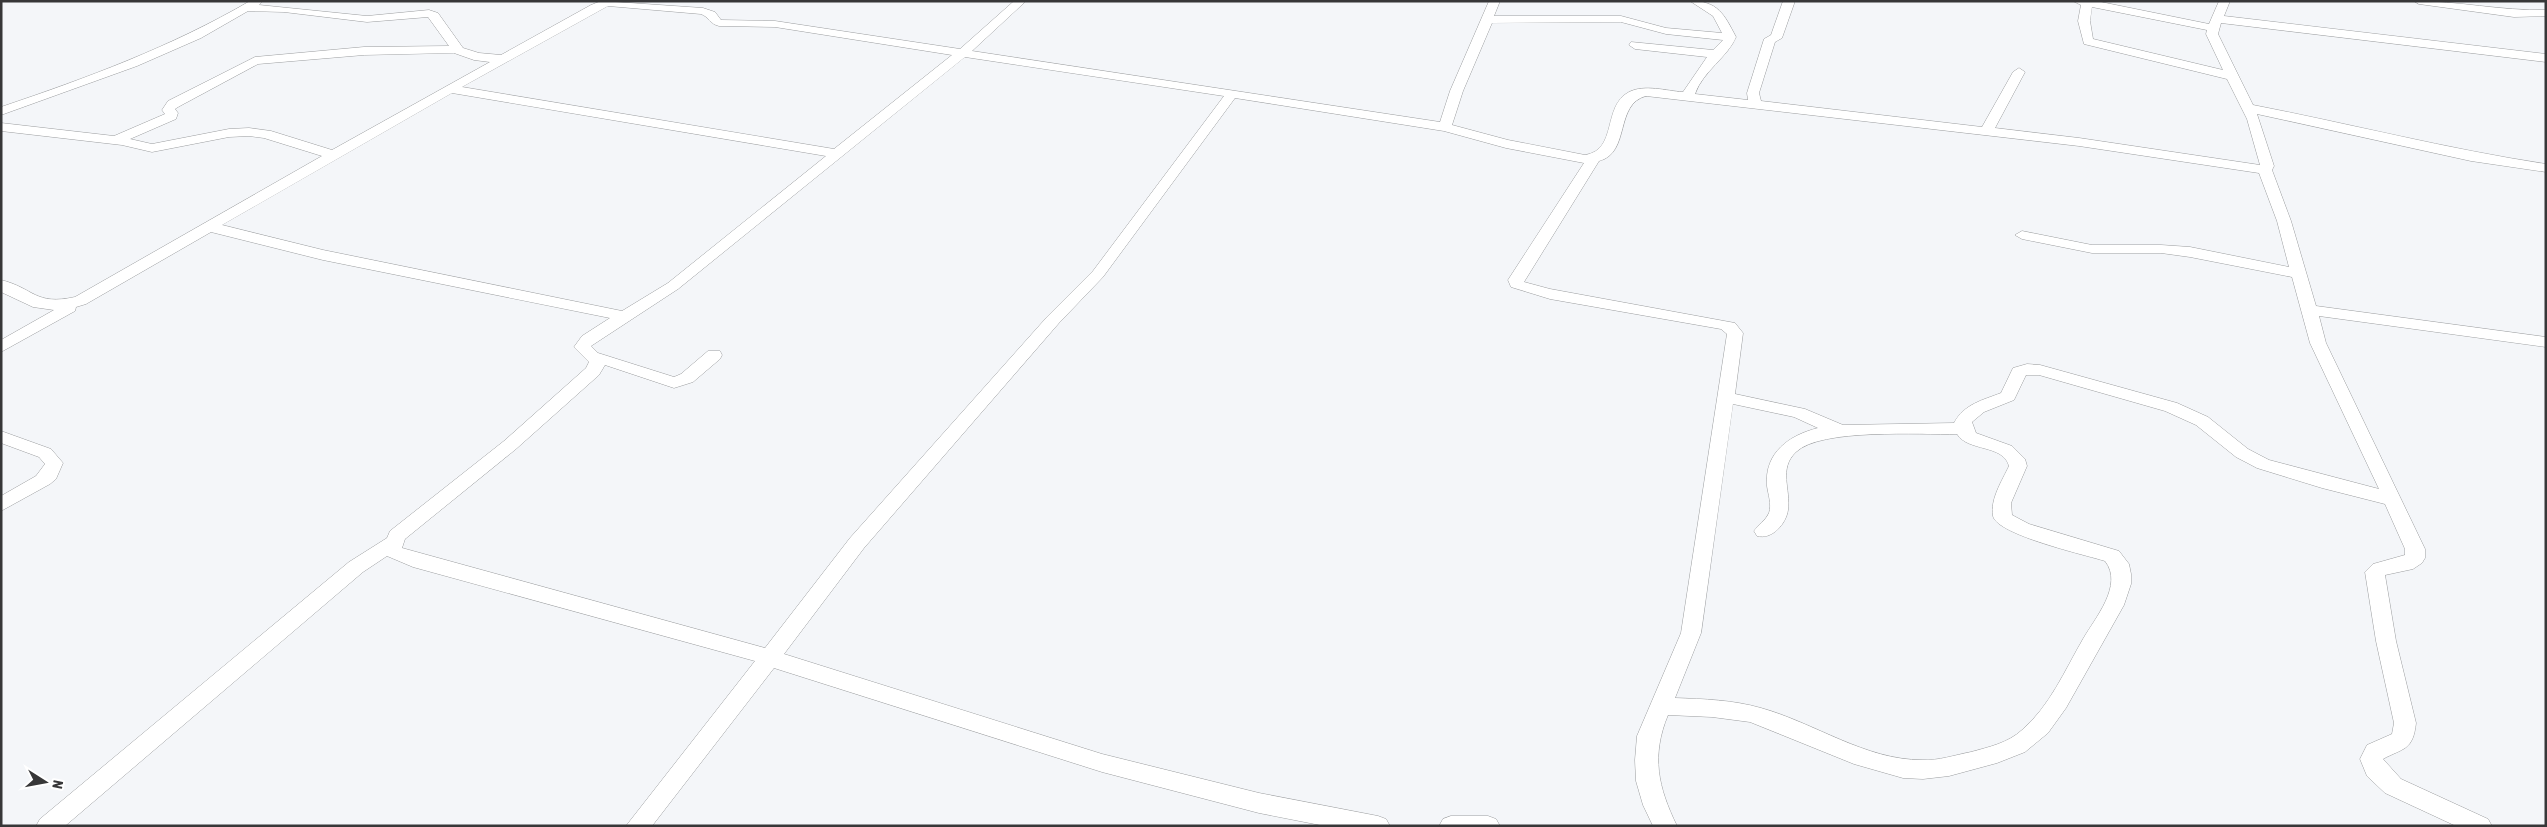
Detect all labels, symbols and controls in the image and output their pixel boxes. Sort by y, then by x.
north arrow [20,757,70,807]
text: N [49,779,66,790]

